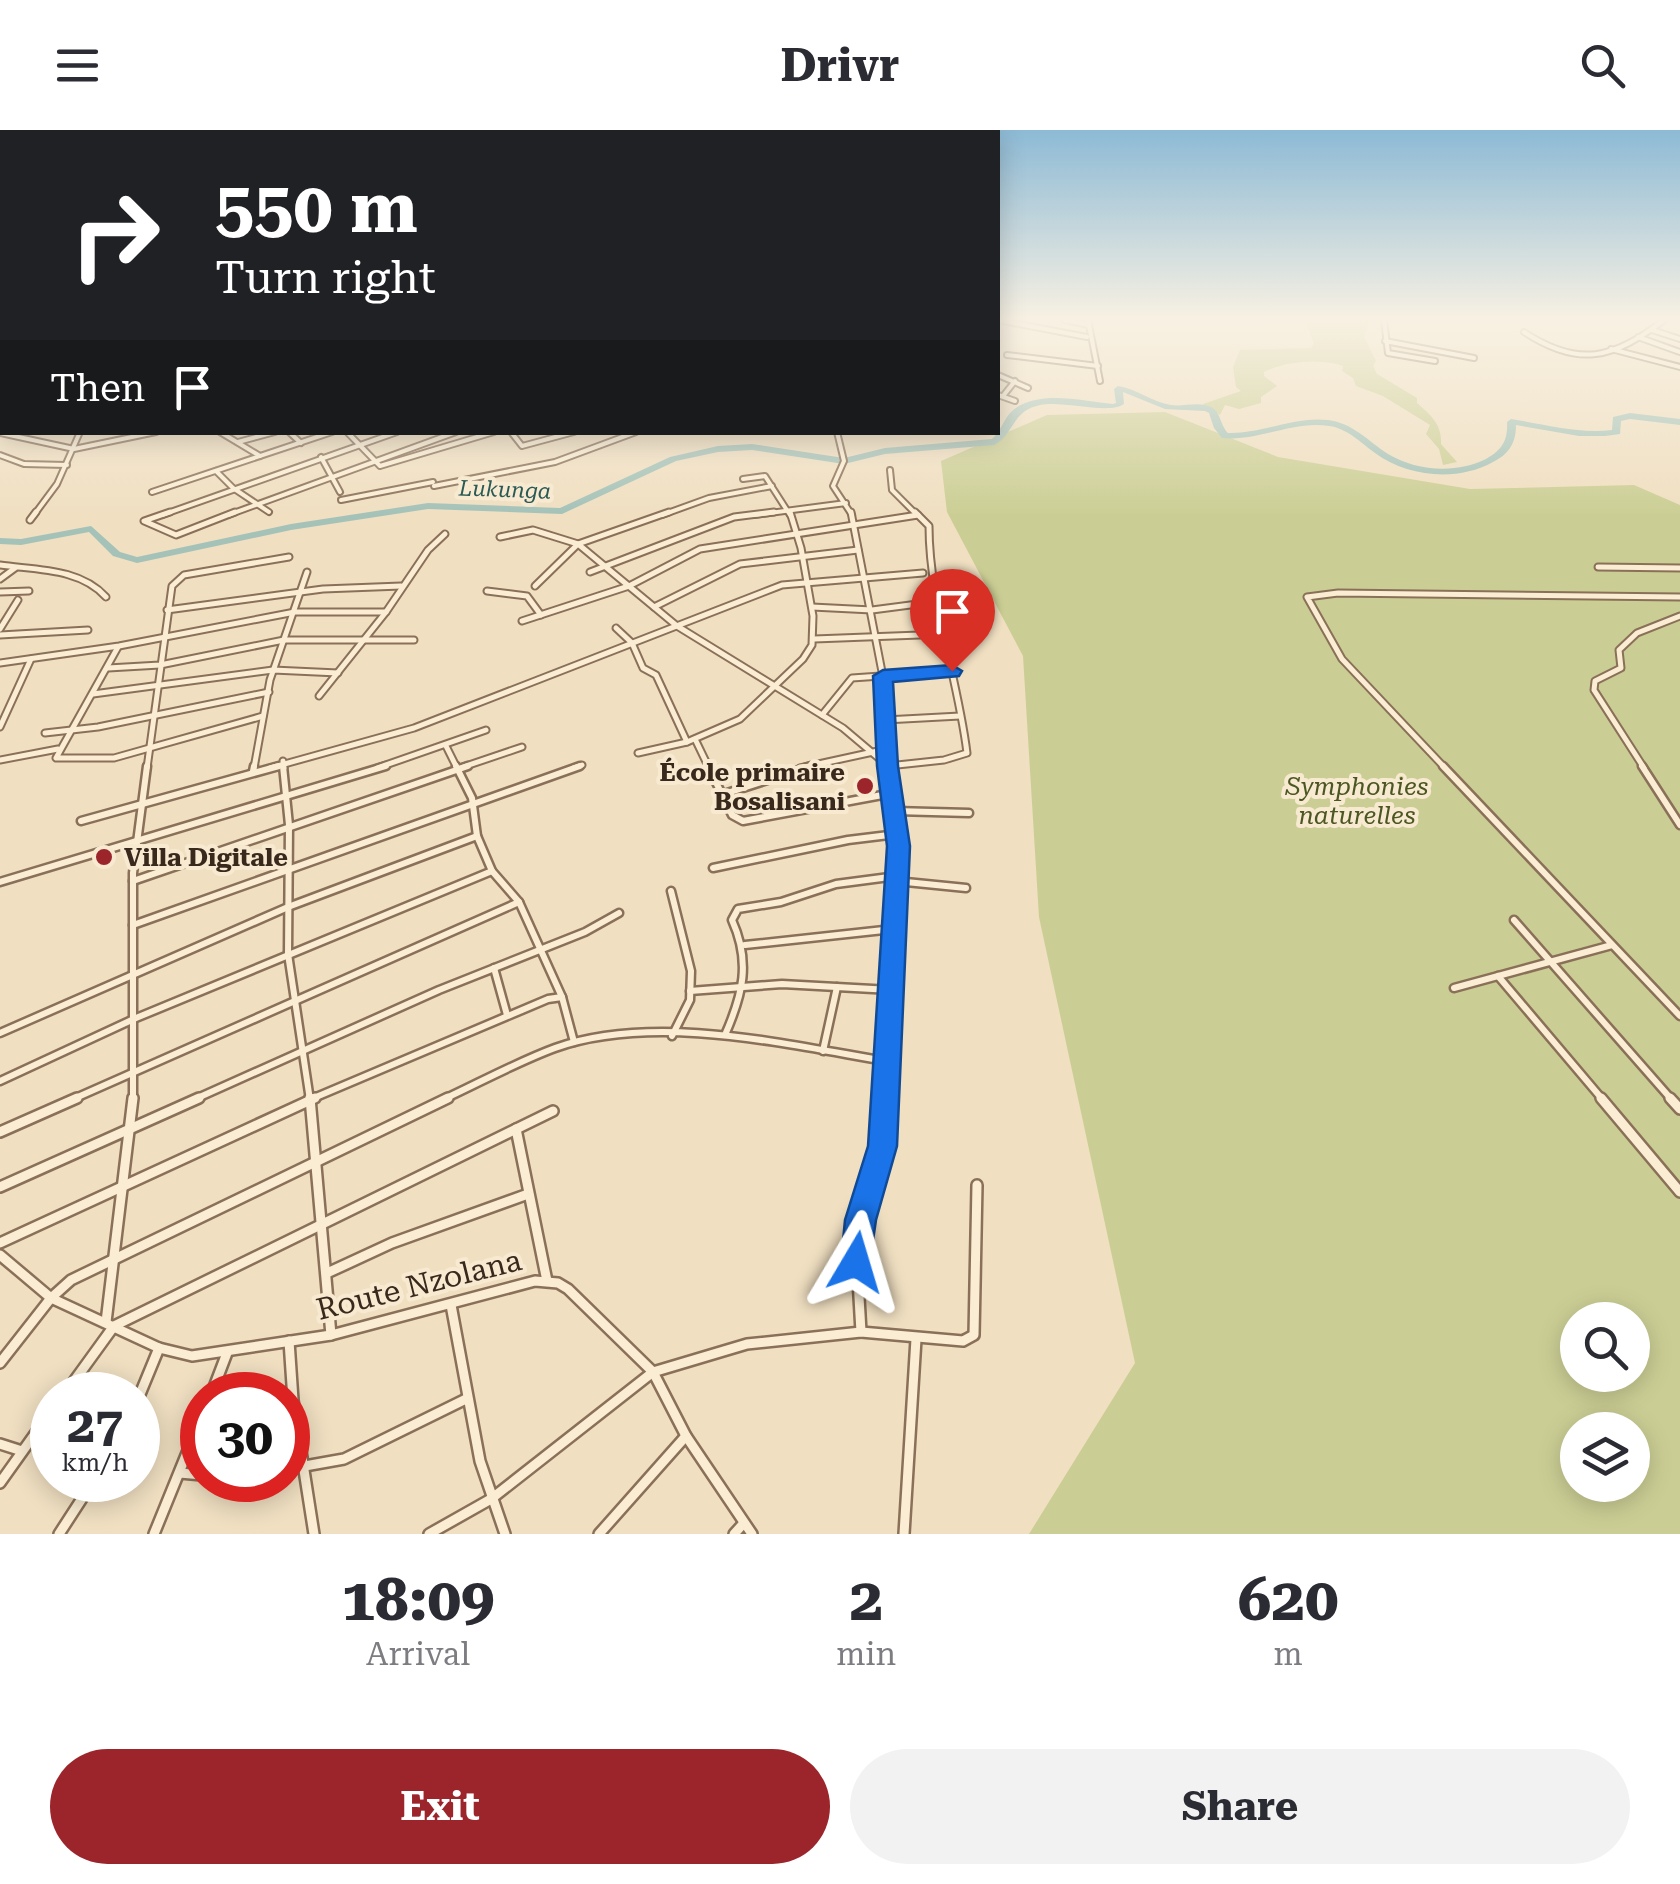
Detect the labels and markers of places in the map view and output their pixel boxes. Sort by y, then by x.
pin [910,569,995,672]
place label: École primaire Bosalisani [659,757,845,816]
marker: École primaire Bosalisani [854,775,876,797]
place label: Villa Digitale [124,843,288,872]
marker: Villa Digitale [93,846,115,868]

